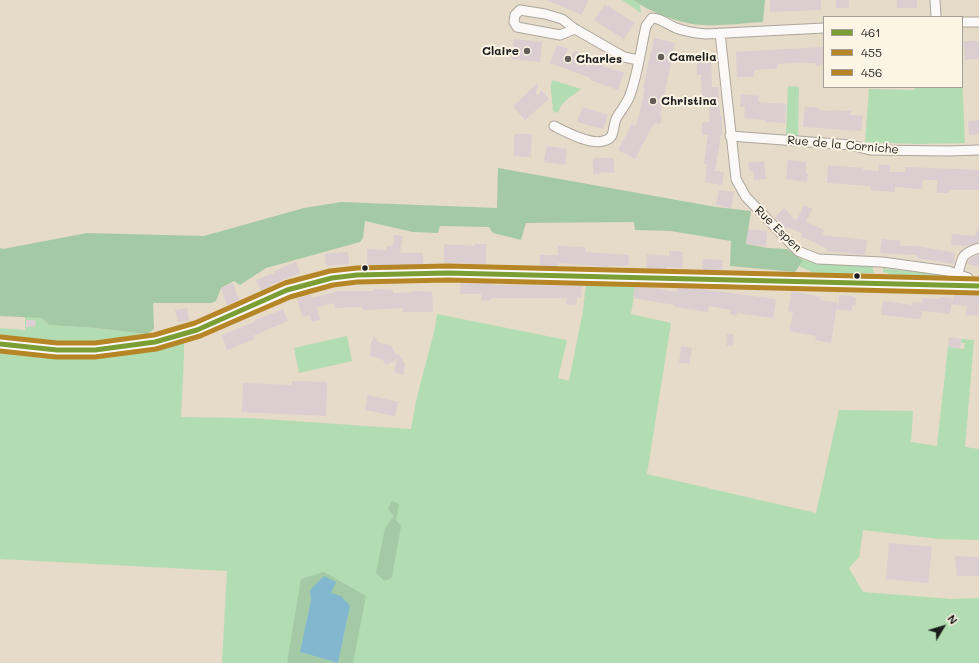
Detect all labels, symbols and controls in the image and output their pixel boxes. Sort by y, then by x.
legend [823,16,963,88]
text: 461 [861,24,881,40]
place label: Claire [482,44,519,58]
text: 455 [861,44,882,60]
marker: Claire [522,46,532,56]
place label: Camelia [669,50,717,64]
place label: Charles [576,52,622,66]
marker: Camelia [656,52,666,62]
marker: Charles [563,54,573,64]
text: 456 [861,64,882,80]
place label: Christina [661,94,717,108]
marker: Christina [648,96,658,106]
street label: Rue de la Corniche [787,133,899,157]
street label: Rue Espen [752,203,804,255]
unlabelled marker [360,263,370,273]
unlabelled marker [852,271,862,281]
north arrow [923,607,963,647]
text: N [944,611,961,627]

